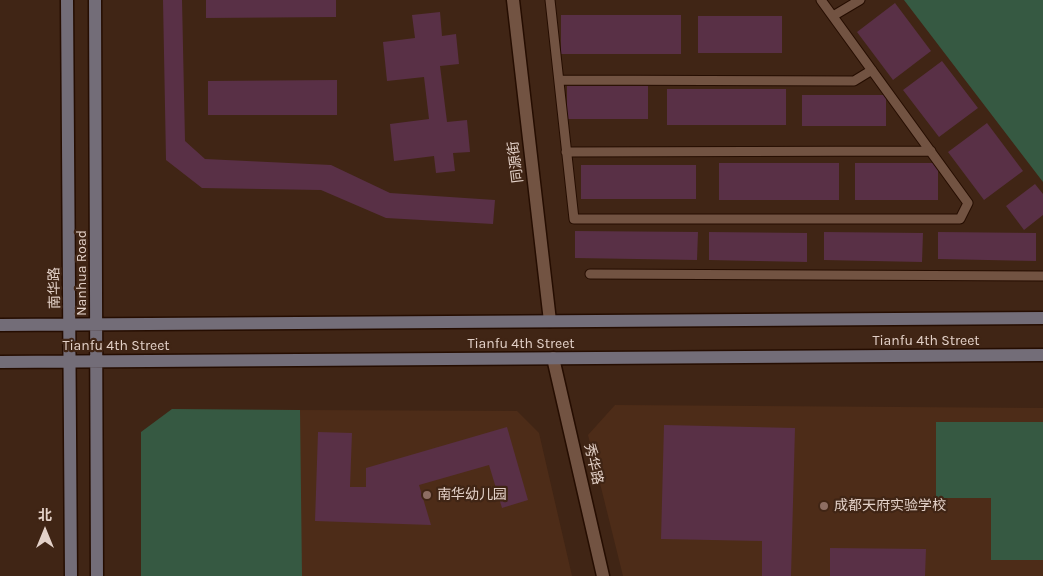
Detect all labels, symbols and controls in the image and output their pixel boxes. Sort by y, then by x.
street label: 同源街 [505,140,527,184]
street label: Nanhua Road [74,230,90,316]
street label: 南华路 [46,267,64,309]
street label: Tianfu 4th Street [872,333,980,349]
street label: Tianfu 4th Street [467,336,575,352]
street label: Tianfu 4th Street [62,338,170,354]
street label: 秀华路 [580,442,606,486]
place label: 南华幼儿园 [437,487,507,503]
marker: 南华幼儿园 [421,489,433,501]
place label: 成都天府实验学校 [834,498,946,514]
marker: 成都天府实验学校 [818,500,830,512]
north arrow [20,506,70,556]
text: 北 [38,507,52,524]

